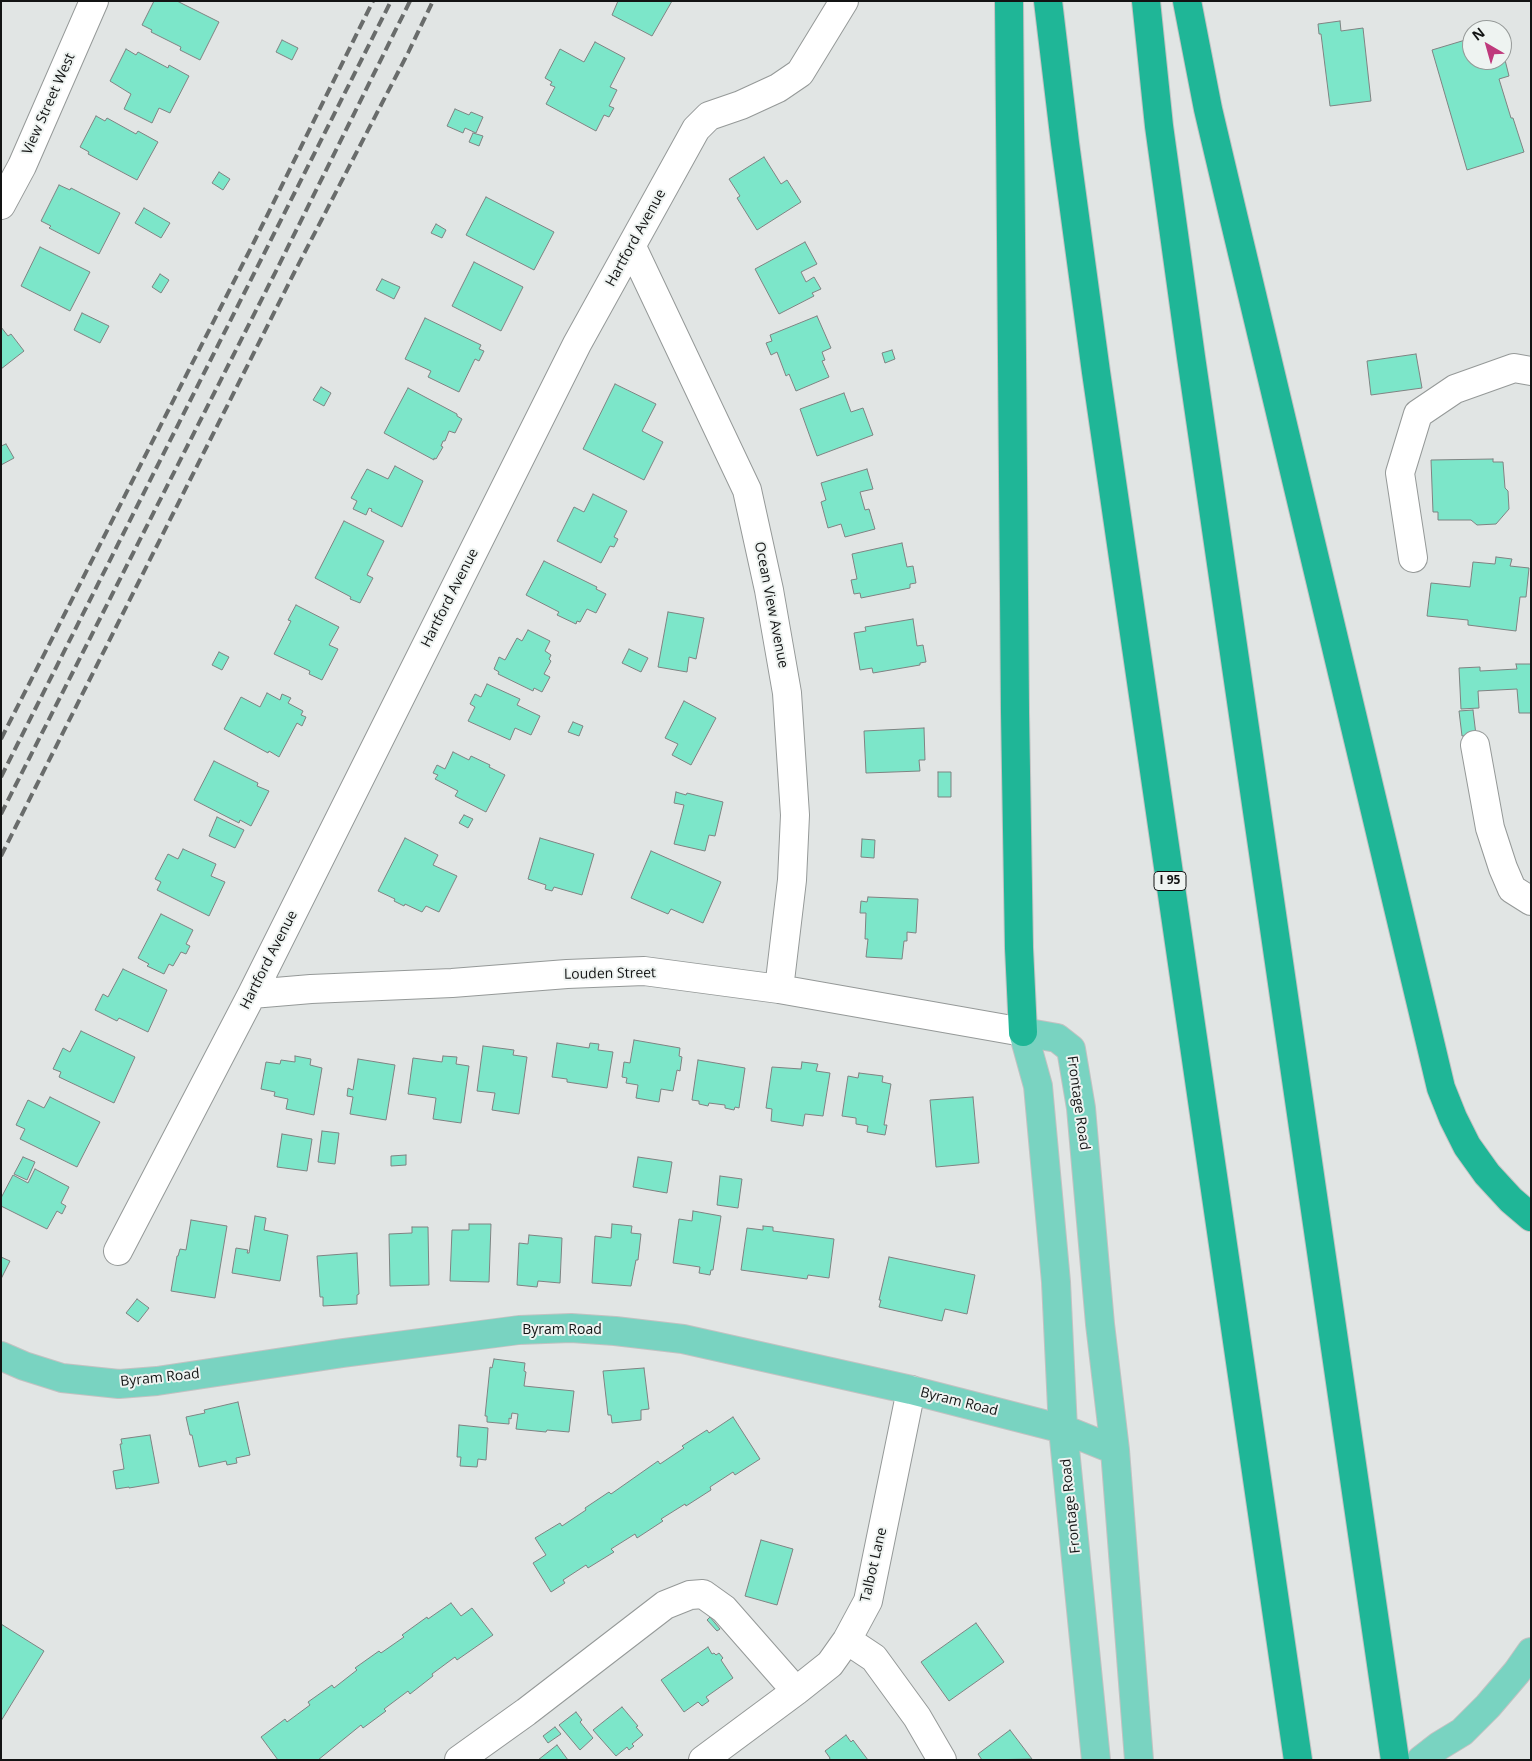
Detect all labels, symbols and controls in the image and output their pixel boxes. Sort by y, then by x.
north arrow [1462,20,1512,70]
text: N [1468,23,1488,45]
street label: View Street West [19,51,79,157]
street label: Hartford Avenue [602,186,670,290]
street label: Ocean View Avenue [751,540,791,670]
street label: Hartford Avenue [418,546,482,650]
road number: I 95 [1154,871,1186,890]
street label: Hartford Avenue [237,908,301,1012]
street label: Louden Street [564,965,656,983]
street label: Frontage Road [1063,1055,1093,1151]
street label: Byram Road [522,1322,602,1338]
street label: Byram Road [120,1365,200,1391]
street label: Byram Road [918,1384,1000,1420]
street label: Frontage Road [1058,1458,1084,1554]
street label: Talbot Lane [857,1526,891,1604]

